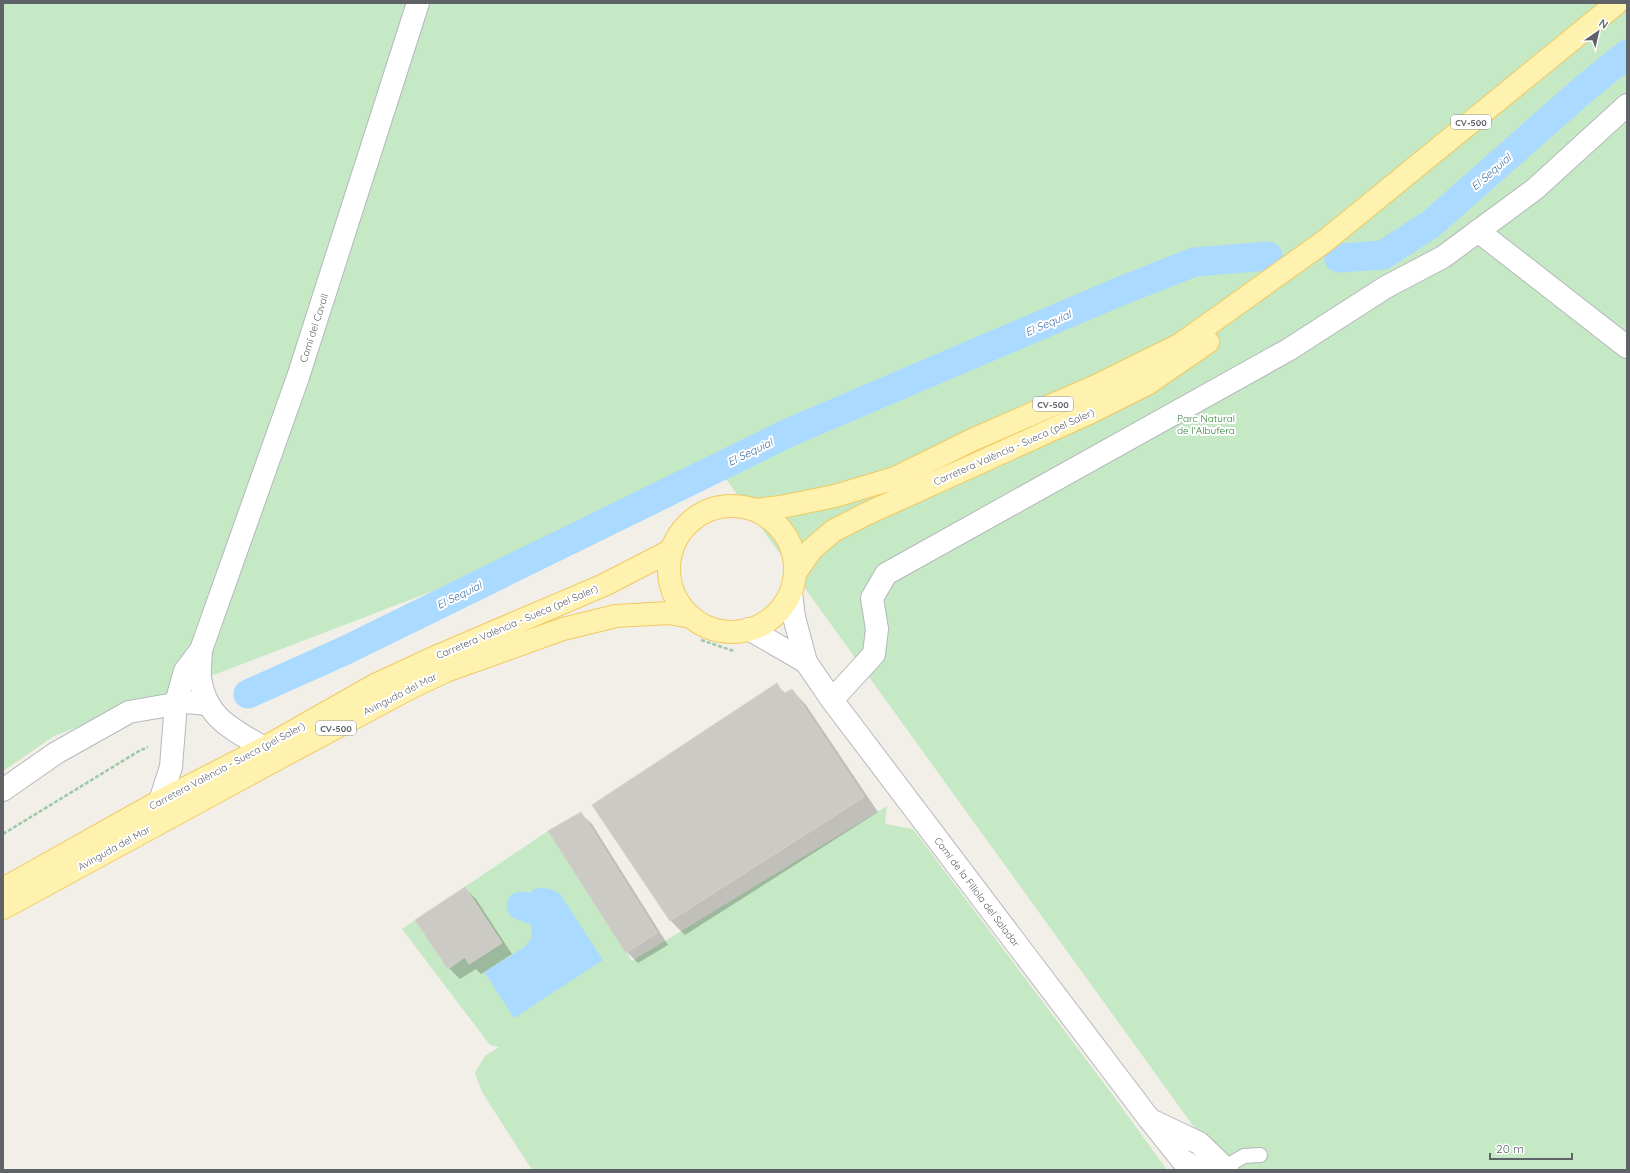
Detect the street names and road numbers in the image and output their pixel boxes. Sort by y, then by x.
road number: CV-500 [1451,115,1491,129]
street label: Camí del Cavall [297,292,331,364]
road number: CV-500 [1033,397,1073,411]
street label: Carretera València - Sueca (pel Saler) [932,405,1097,488]
street label: Carretera València - Sueca (pel Saler) [434,582,600,662]
street label: Avinguda del Mar [361,670,439,718]
street label: Carretera València - Sueca (pel Saler) [147,719,307,813]
road number: CV-500 [316,721,356,735]
street label: Avinguda del Mar [75,823,153,873]
street label: Camí de la Fillola del Saladar [931,834,1023,950]

